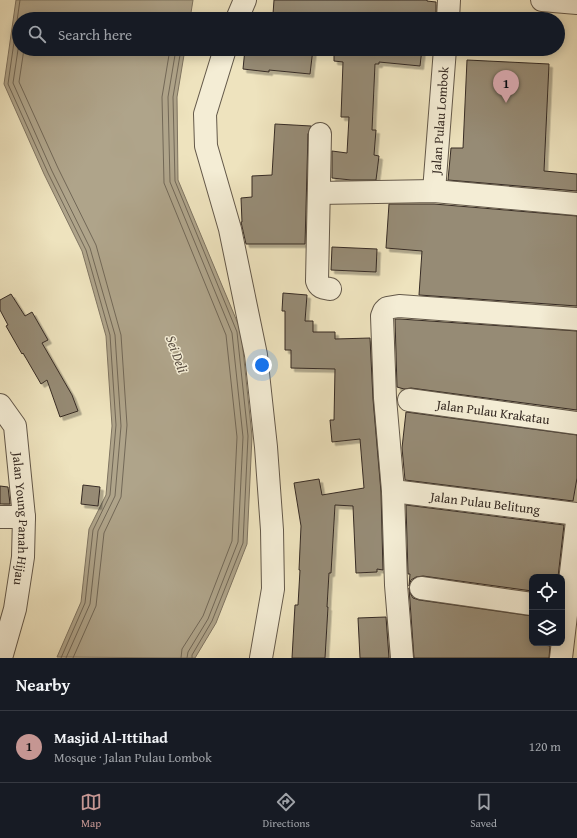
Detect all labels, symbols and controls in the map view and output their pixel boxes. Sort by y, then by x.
search box [12,12,565,56]
icon: search [26,23,48,45]
text: Search here [58,24,132,45]
street label: Jalan Pulau Lombok [426,65,454,177]
pin: 1 [493,70,519,103]
water label: Sei Deli [161,332,193,376]
your location [252,355,272,375]
street label: Jalan Pulau Krakatau [434,395,551,429]
street label: Jalan Young Panah Hijau [7,449,33,587]
street label: Jalan Pulau Belitung [427,487,542,519]
map controls [529,574,565,646]
button: locate [529,574,565,610]
button: layers [529,610,565,646]
text: Nearby [16,672,70,697]
text: Masjid Al-Ittihad [54,727,168,748]
text: 1 [26,737,32,756]
text: 120 m [529,737,561,756]
text: Mosque · Jalan Pulau Lombok [54,748,212,767]
tab: Map [80,791,102,831]
tab: Directions [263,791,310,831]
tab: Saved [470,791,497,831]

